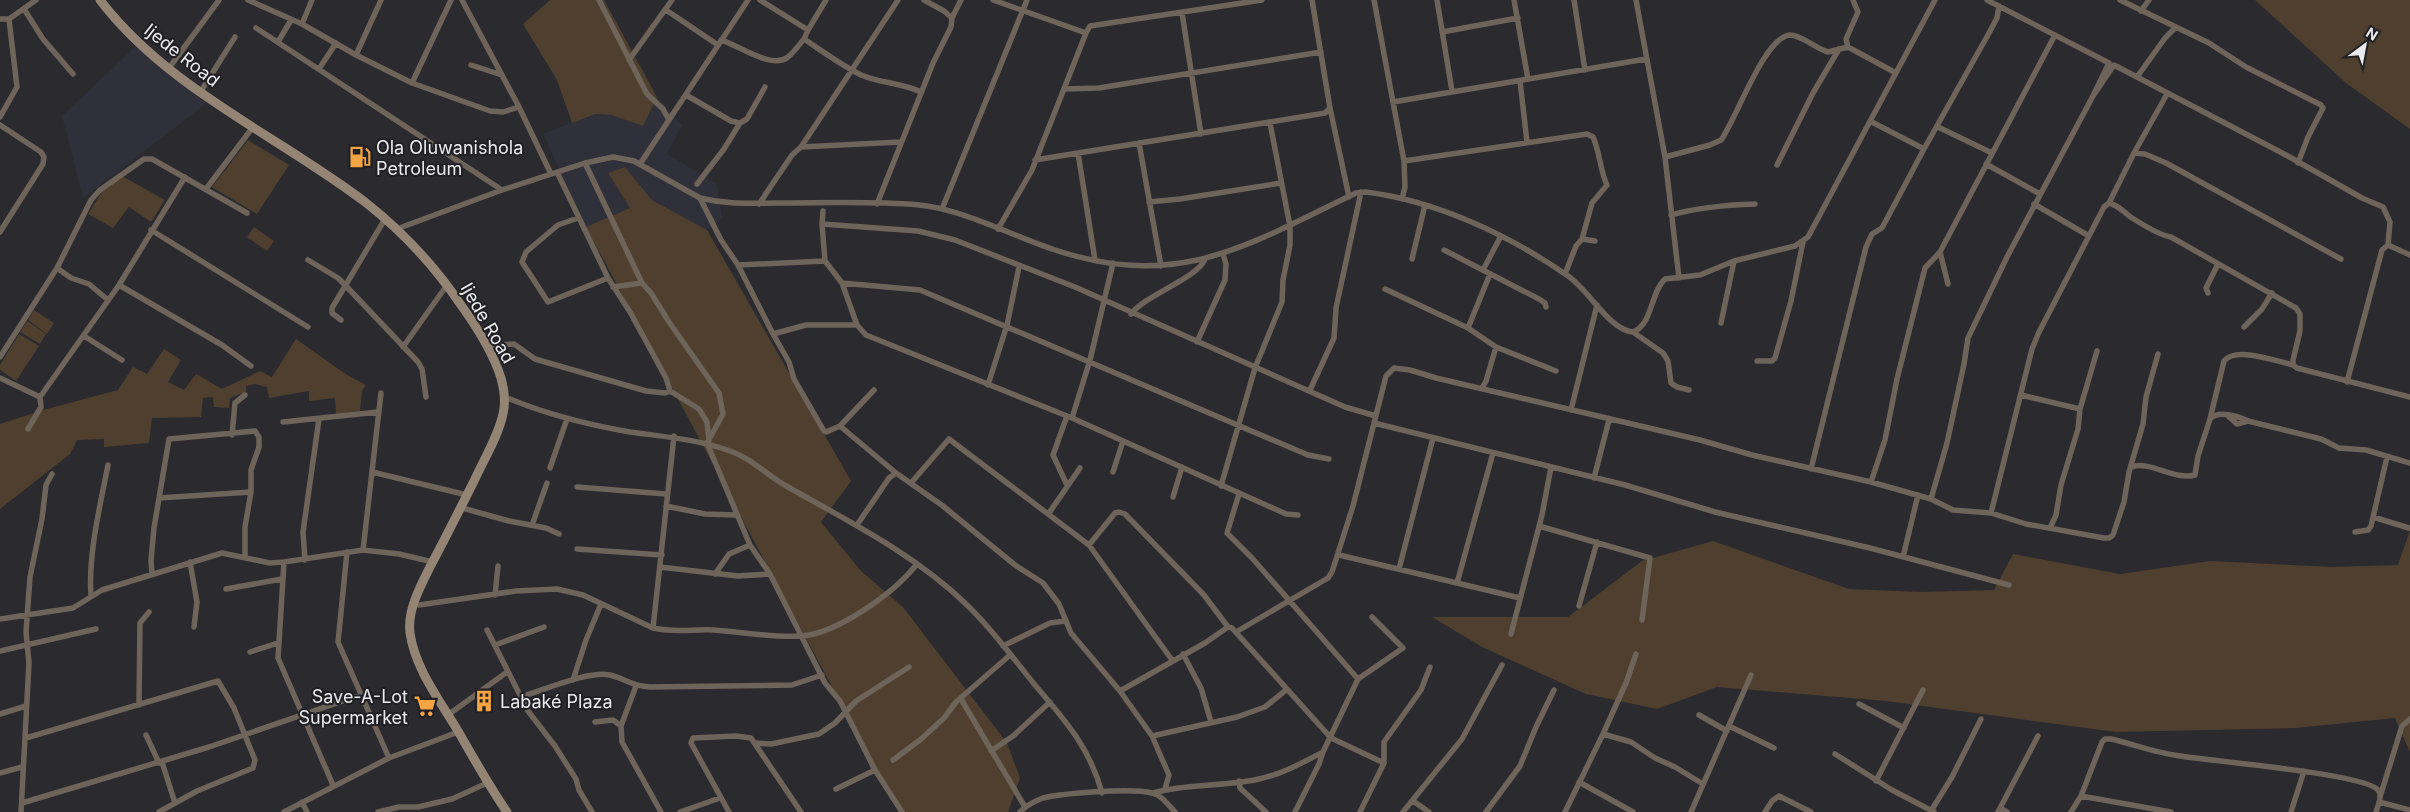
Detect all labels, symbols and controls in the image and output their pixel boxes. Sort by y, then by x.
street label: Ijede Road [140,19,224,91]
north arrow [2340,20,2390,70]
text: N [2363,24,2381,44]
place label: Ola Oluwanishola Petroleum [376,137,523,179]
fuel station icon: Ola Oluwanishola Petroleum [347,144,373,170]
street label: Ijede Road [456,279,520,367]
place label: Save-A-Lot Supermarket [298,686,408,728]
building icon: Labaké Plaza [471,688,497,714]
place label: Labaké Plaza [500,691,613,712]
supermarket icon: Save-A-Lot Supermarket [412,693,438,719]

